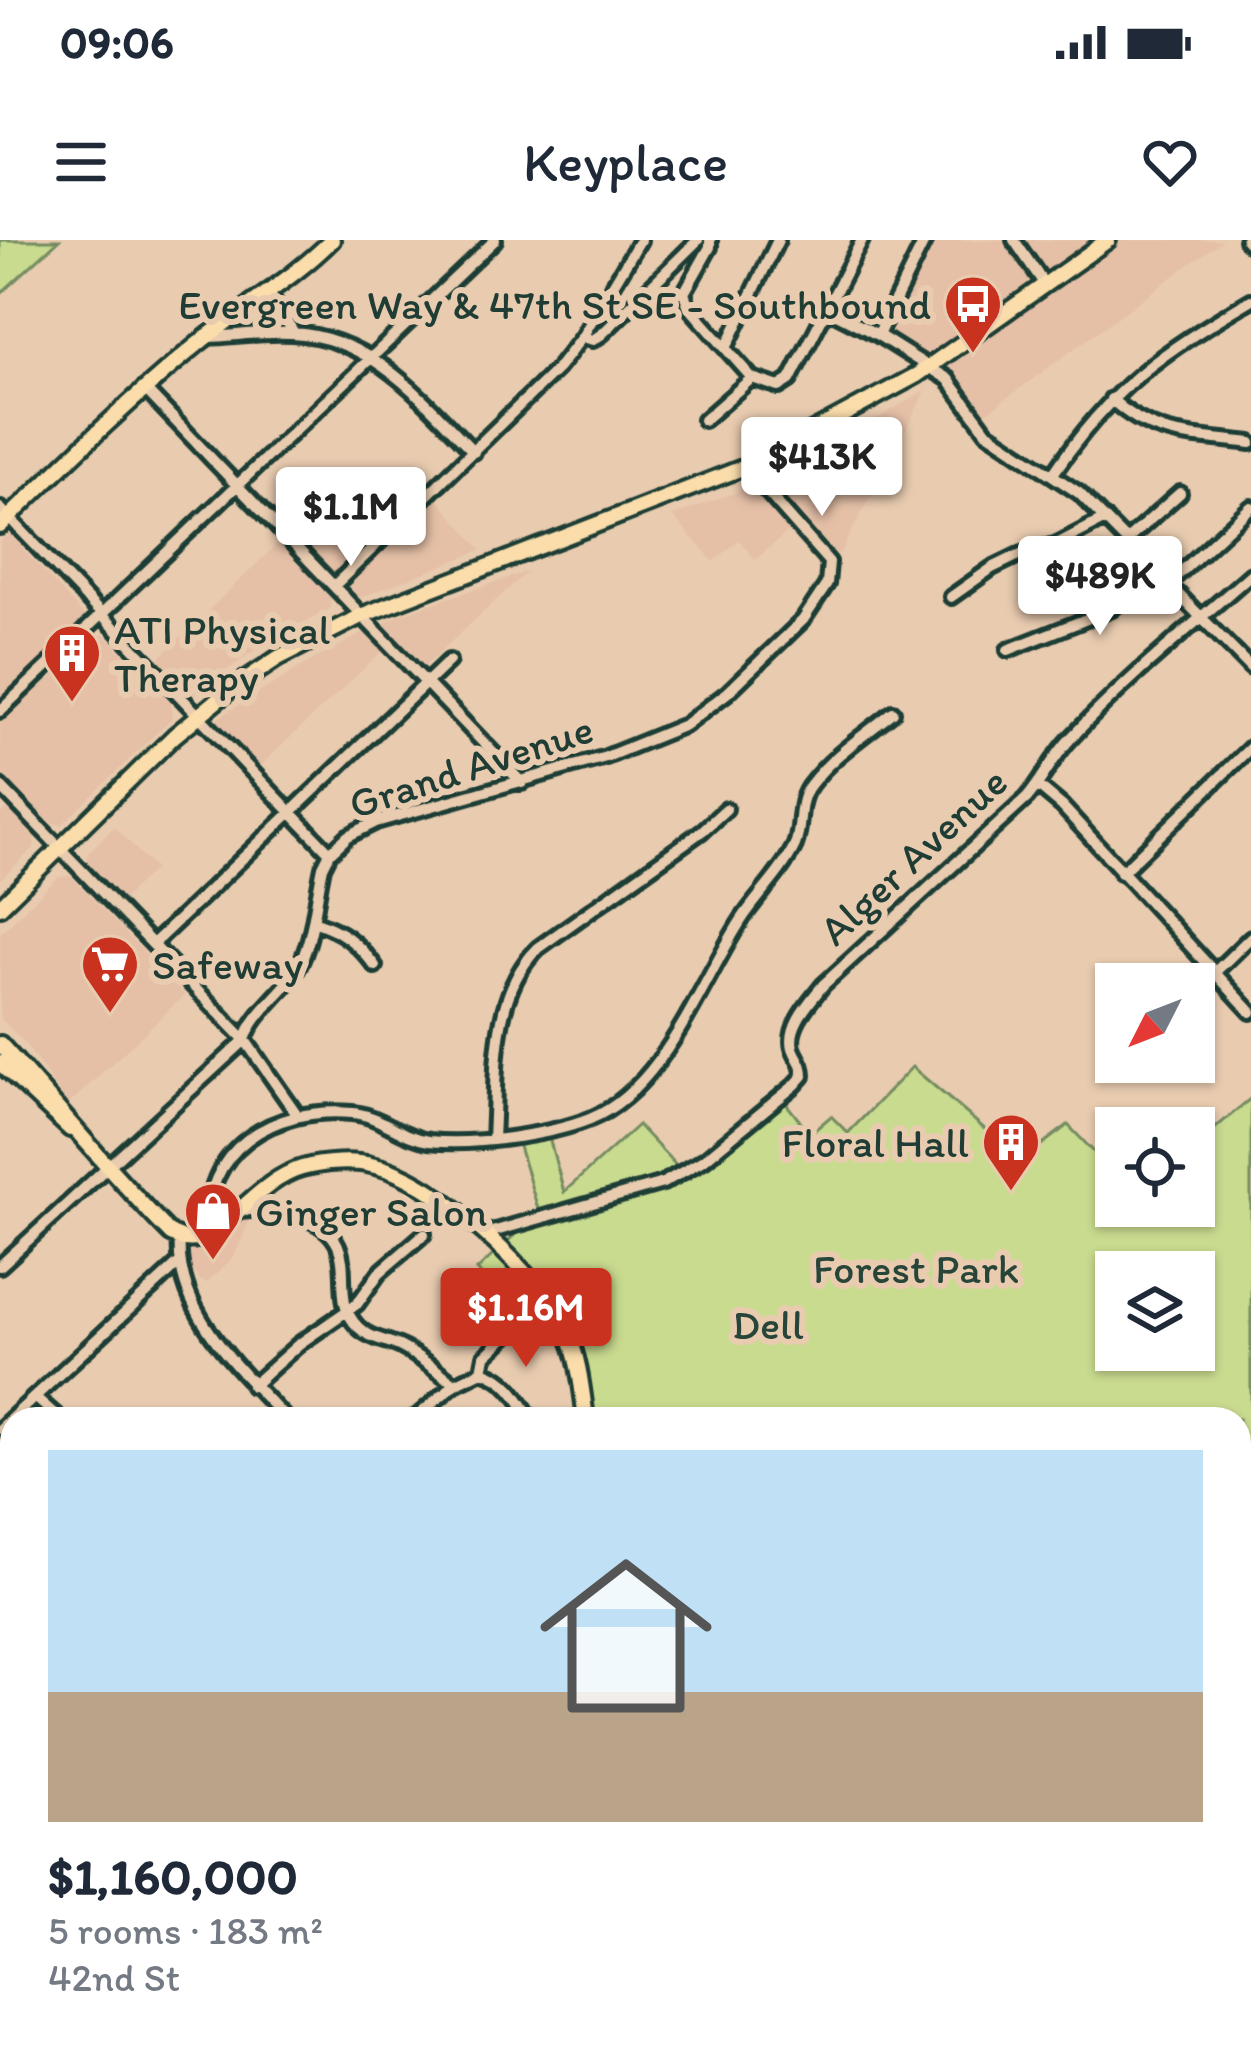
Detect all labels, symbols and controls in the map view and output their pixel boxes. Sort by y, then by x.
text: 09:06 [60,15,174,69]
icon: menu [48,129,114,195]
icon: heart [1137,129,1203,195]
text: Keyplace [523,130,728,195]
bus stop icon: Evergreen Way & 47th St SE - Southbound [942,273,1004,355]
place label: Evergreen Way & 47th St SE - Southbound [178,279,931,330]
pin: $413K [738,417,906,519]
text: $413K [768,432,876,479]
pin: $1.1M [267,467,435,569]
text: $1.1M [303,482,399,529]
pin: $489K [1016,536,1184,638]
text: $489K [1045,551,1155,598]
place label: ATI Physical Therapy [114,604,331,703]
building icon: ATI Physical Therapy [41,622,103,704]
street label: Grand Avenue [342,703,600,829]
street label: Alger Avenue [808,756,1018,956]
supermarket icon: Safeway [79,933,141,1015]
place label: Safeway [152,939,303,990]
north arrow [1095,963,1215,1083]
map controls [1095,963,1215,1371]
button: locate [1095,1107,1215,1227]
building icon: Floral Hall [980,1111,1042,1193]
place label: Floral Hall [782,1117,969,1168]
shop icon: Ginger Salon [182,1180,244,1262]
place label: Ginger Salon [255,1186,487,1237]
park label: Forest Park [813,1243,1019,1294]
button: layers [1095,1251,1215,1371]
pin: $1.16M [428,1268,624,1370]
text: $1.16M [468,1283,584,1330]
park label: Dell [732,1299,804,1350]
icon: home [518,1528,734,1744]
text: $1,160,000 [48,1846,298,1907]
text: 5 rooms · 183 m² [48,1907,323,1954]
text: 42nd St [48,1954,180,2001]

